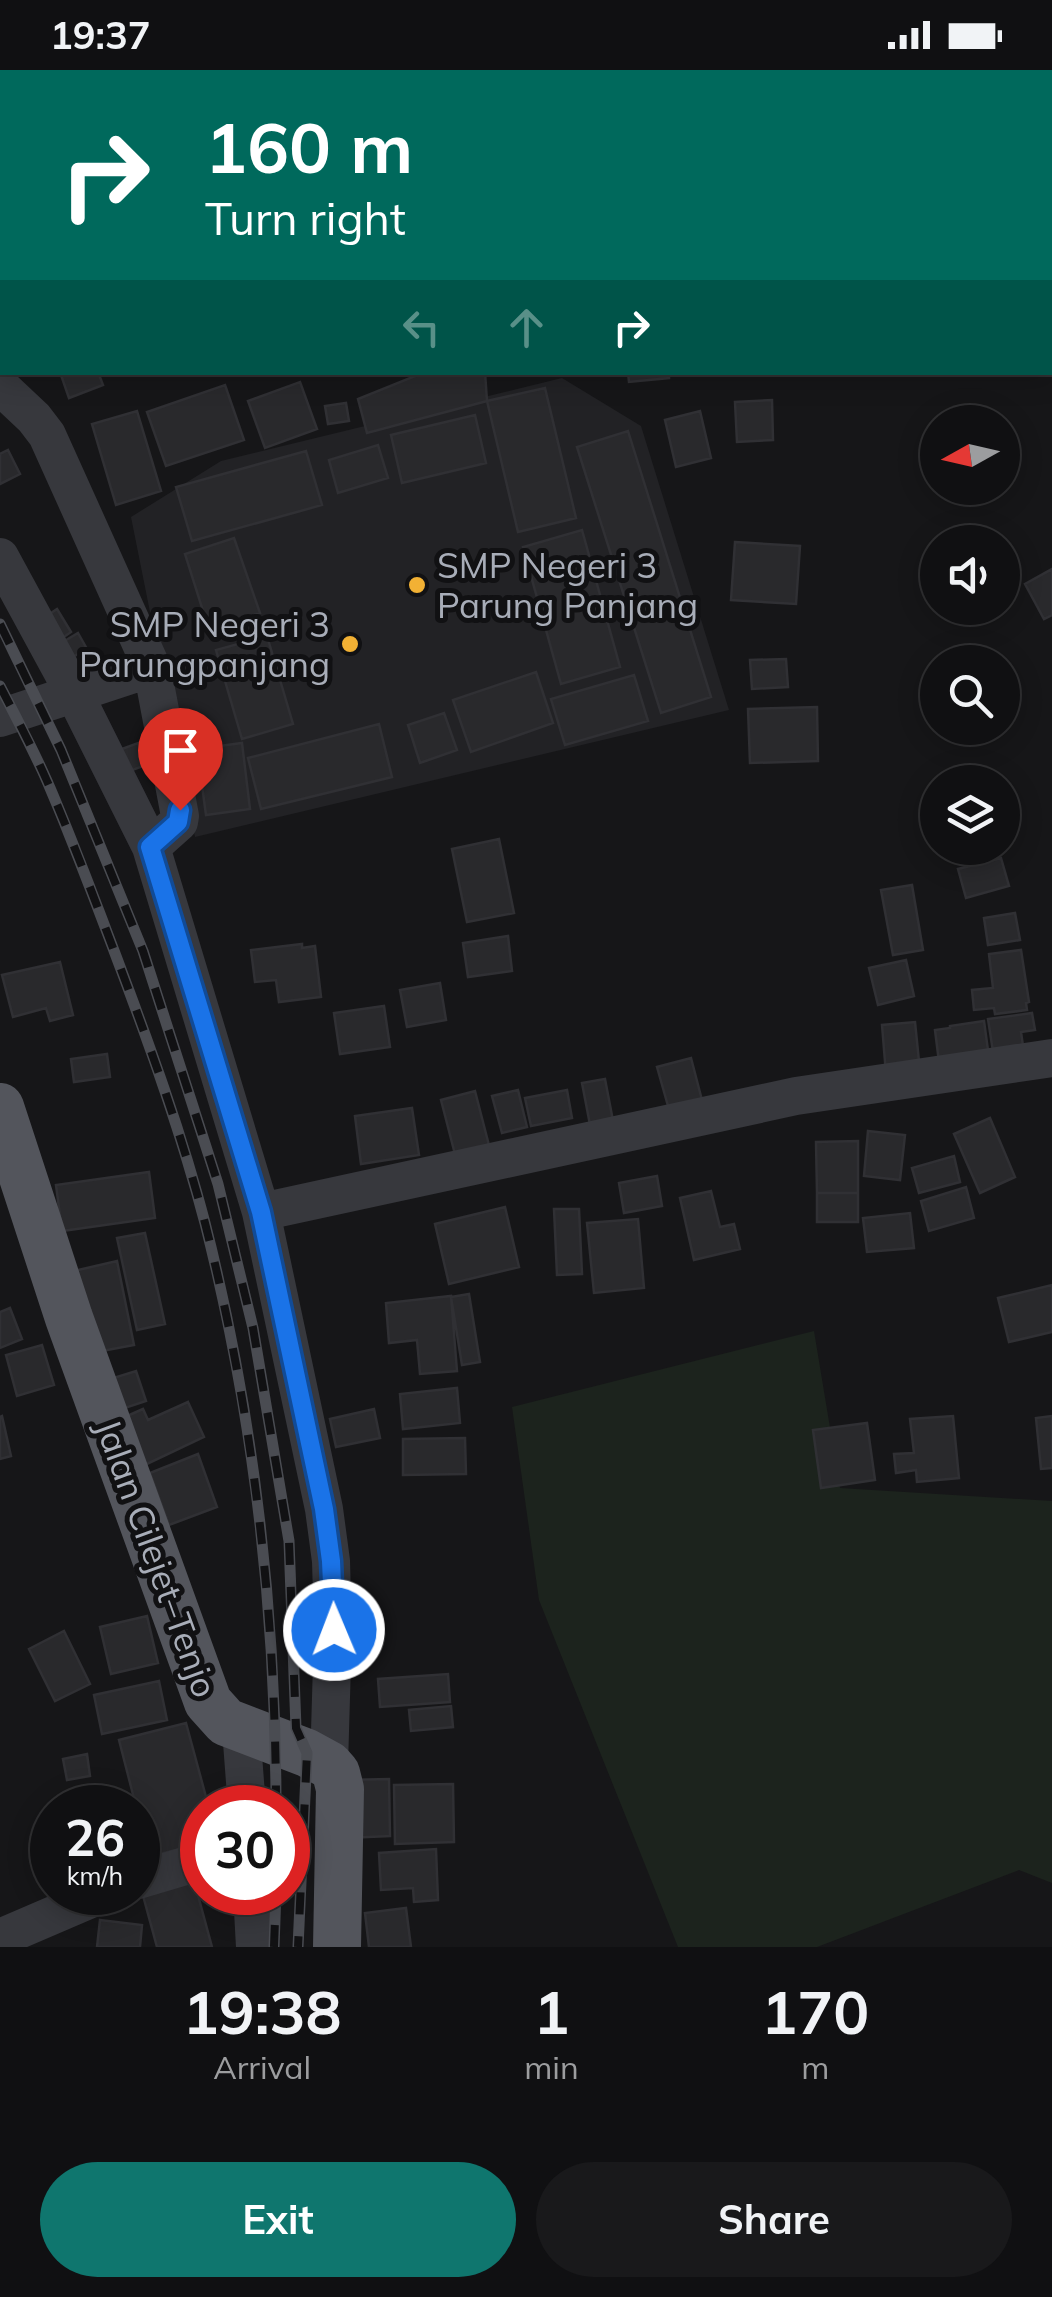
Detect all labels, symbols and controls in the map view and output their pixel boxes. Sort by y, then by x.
text: 19:37 [50,11,151,59]
text: 160 m [205,103,413,191]
icon: right [40,110,170,240]
text: Turn right [205,190,406,246]
icon: left [394,300,449,355]
icon: ahead [499,300,554,355]
icon: right [604,300,659,355]
north arrow [920,405,1020,505]
map controls [920,405,1020,865]
button: sound [920,525,1020,625]
place label: SMP Negeri 3 Parung Panjang [437,543,698,627]
marker: SMP Negeri 3 Parung Panjang [406,574,428,596]
place label: SMP Negeri 3 Parungpanjang [79,602,330,686]
marker: SMP Negeri 3 Parungpanjang [339,633,361,655]
button: search [920,645,1020,745]
pin [138,708,223,811]
icon: arrive [153,723,208,778]
button: layers [920,765,1020,865]
street label: Jalan Cilejet–Tenjo [86,1413,228,1703]
position arrow [282,1578,386,1682]
speed limit sign: 30 [180,1785,310,1915]
text: 26 [65,1806,125,1869]
text: km/h [67,1860,123,1891]
text: 19:38 [183,1974,342,2049]
text: 1 [533,1974,569,2049]
text: 170 [761,1974,869,2049]
text: Arrival [213,2047,311,2087]
text: min [524,2047,579,2087]
text: m [801,2047,829,2087]
button: Exit [40,2162,516,2277]
button: Share [536,2162,1012,2277]

